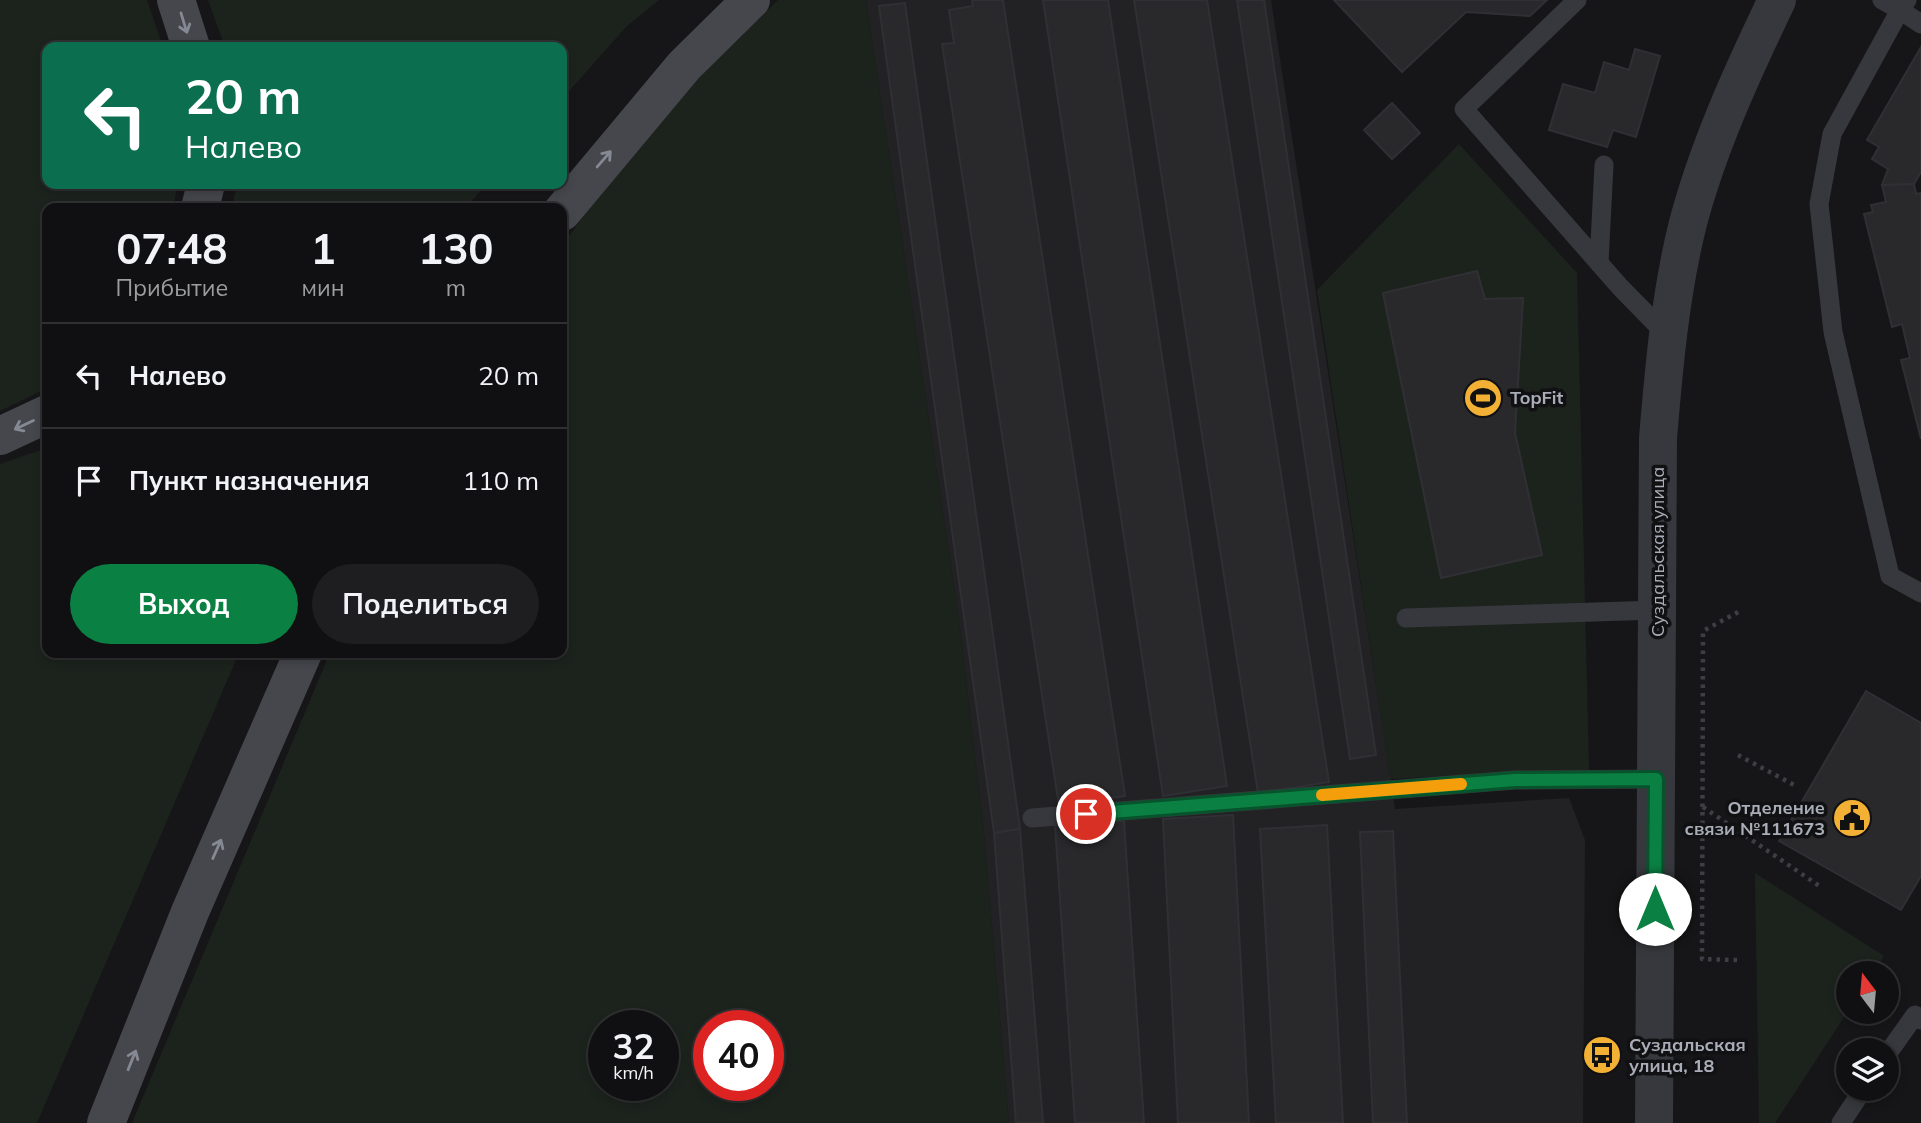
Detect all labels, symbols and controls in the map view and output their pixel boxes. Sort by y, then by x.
one-way arrow [178,12,191,34]
text: 20 m [185,65,301,126]
icon: left [70,70,161,161]
text: Налево [185,126,302,166]
one-way arrow [596,150,612,168]
text: 07:48 [116,222,227,275]
text: 1 [310,222,336,275]
text: 130 [418,222,494,275]
text: Прибытие [115,273,228,302]
text: мин [302,273,345,302]
text: m [446,273,466,302]
icon: left [70,357,108,395]
text: Налево [129,359,227,392]
text: 20 m [478,359,539,392]
sports icon: TopFit [1462,377,1504,419]
place label: TopFit [1510,386,1564,409]
one-way arrow [14,419,35,433]
icon: arrive [70,462,108,500]
text: Пункт назначения [129,464,370,497]
text: 110 m [463,464,539,497]
street label: Суздальская улица [1646,467,1669,637]
button: Выход [70,564,298,644]
button: Поделиться [312,564,539,644]
pin [1056,784,1116,844]
icon: arrive [1067,795,1105,833]
place label: Отделение связи №111673 [1685,796,1825,840]
public building icon: Отделение связи №111673 [1831,797,1873,839]
one-way arrow [211,839,224,860]
position arrow [1618,872,1692,946]
north arrow [1836,961,1899,1024]
map controls [1836,961,1899,1101]
speed limit sign: 40 [693,1010,784,1101]
text: 32 [612,1024,655,1068]
place label: Суздальская улица, 18 [1629,1033,1746,1077]
bus stop icon: Суздальская улица, 18 [1581,1034,1623,1076]
button: layers [1836,1038,1899,1101]
one-way arrow [126,1049,139,1071]
text: km/h [613,1061,654,1084]

